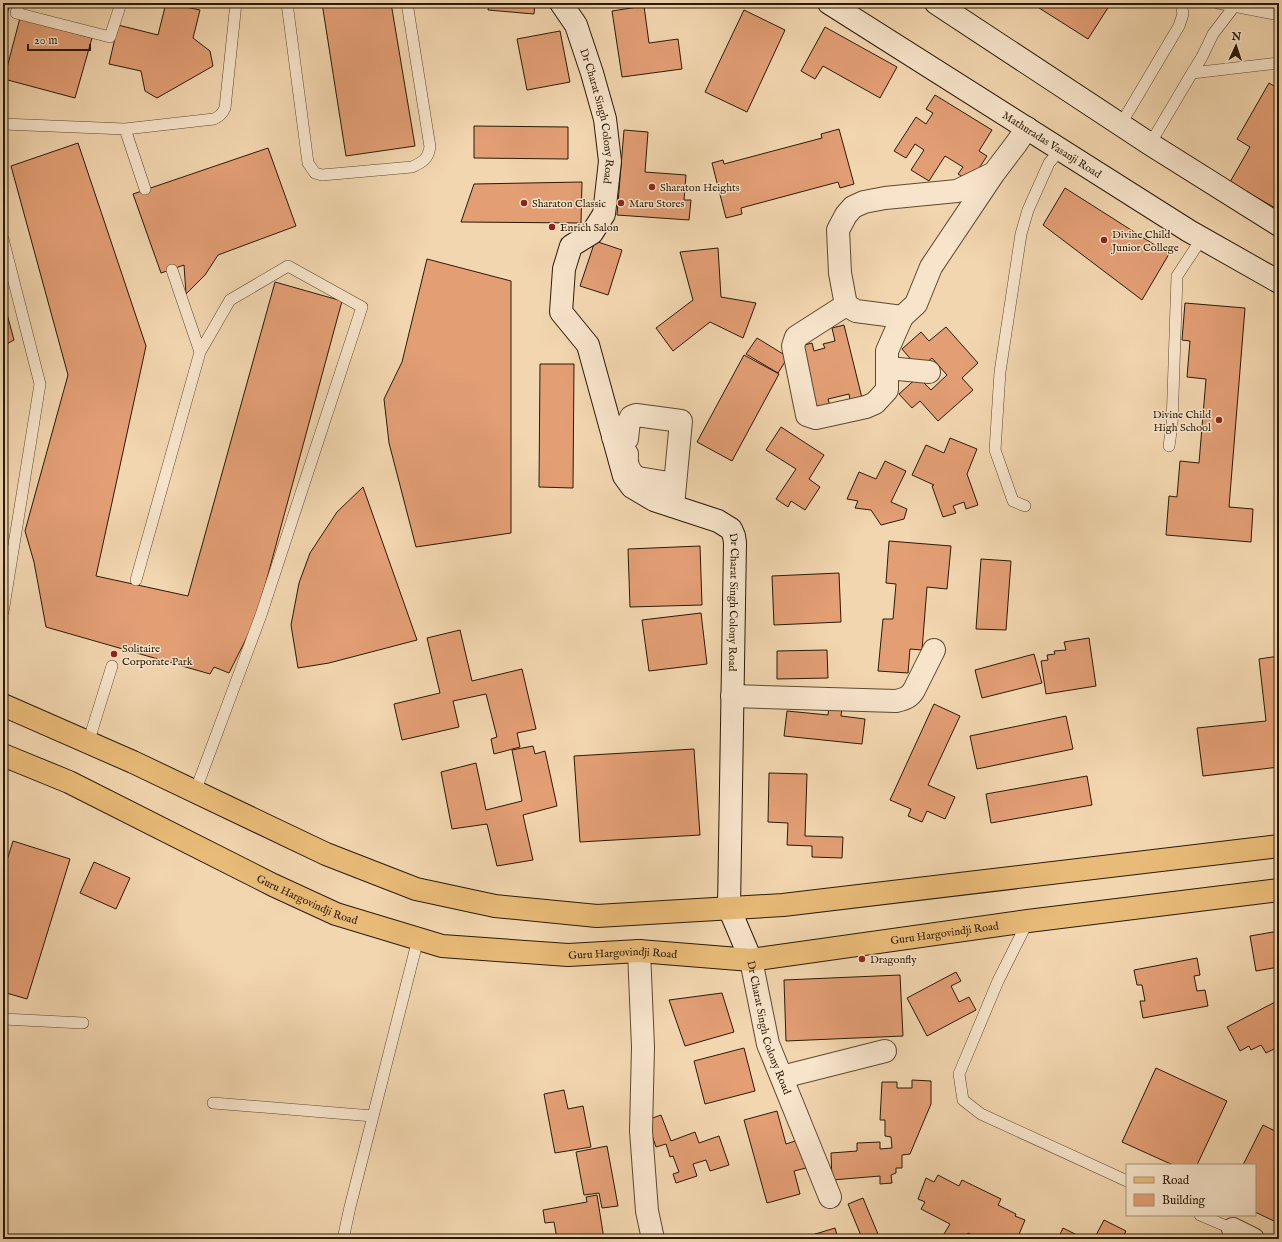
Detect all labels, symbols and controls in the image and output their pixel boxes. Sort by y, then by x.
scale bar [28,26,90,52]
north arrow [1216,26,1256,66]
text: N [1230,30,1242,44]
text: 20 m [34,33,57,48]
street label: Dr Charat Singh Colony Road [576,47,616,185]
street label: Mathuradas Vasanji Road [999,108,1104,182]
place label: Sharaton Heights [660,181,740,195]
marker: Sharaton Heights [647,182,657,192]
place label: Sharaton Classic [532,197,606,211]
place label: Maru Stores [629,197,685,211]
marker: Sharaton Classic [519,198,529,208]
marker: Maru Stores [616,198,626,208]
place label: Enrich Salon [560,221,619,235]
marker: Enrich Salon [547,222,557,232]
place label: Divine Child Junior College [1110,228,1179,255]
marker: Divine Child Junior College [1099,235,1109,245]
place label: Divine Child High School [1153,408,1211,435]
marker: Divine Child High School [1214,415,1224,425]
street label: Dr Charat Singh Colony Road [725,532,741,672]
place label: Solitaire Corporate Park [122,642,193,669]
marker: Solitaire Corporate Park [109,649,119,659]
street label: Guru Hargovindji Road [254,872,359,928]
street label: Guru Hargovindji Road [890,919,1000,948]
street label: Guru Hargovindji Road [568,945,678,963]
place label: Dragonfly [870,953,917,967]
marker: Dragonfly [857,954,867,964]
street label: Dr Charat Singh Colony Road [743,959,794,1097]
legend [1126,1164,1256,1216]
text: Road [1162,1173,1190,1188]
text: Building [1162,1193,1206,1208]

